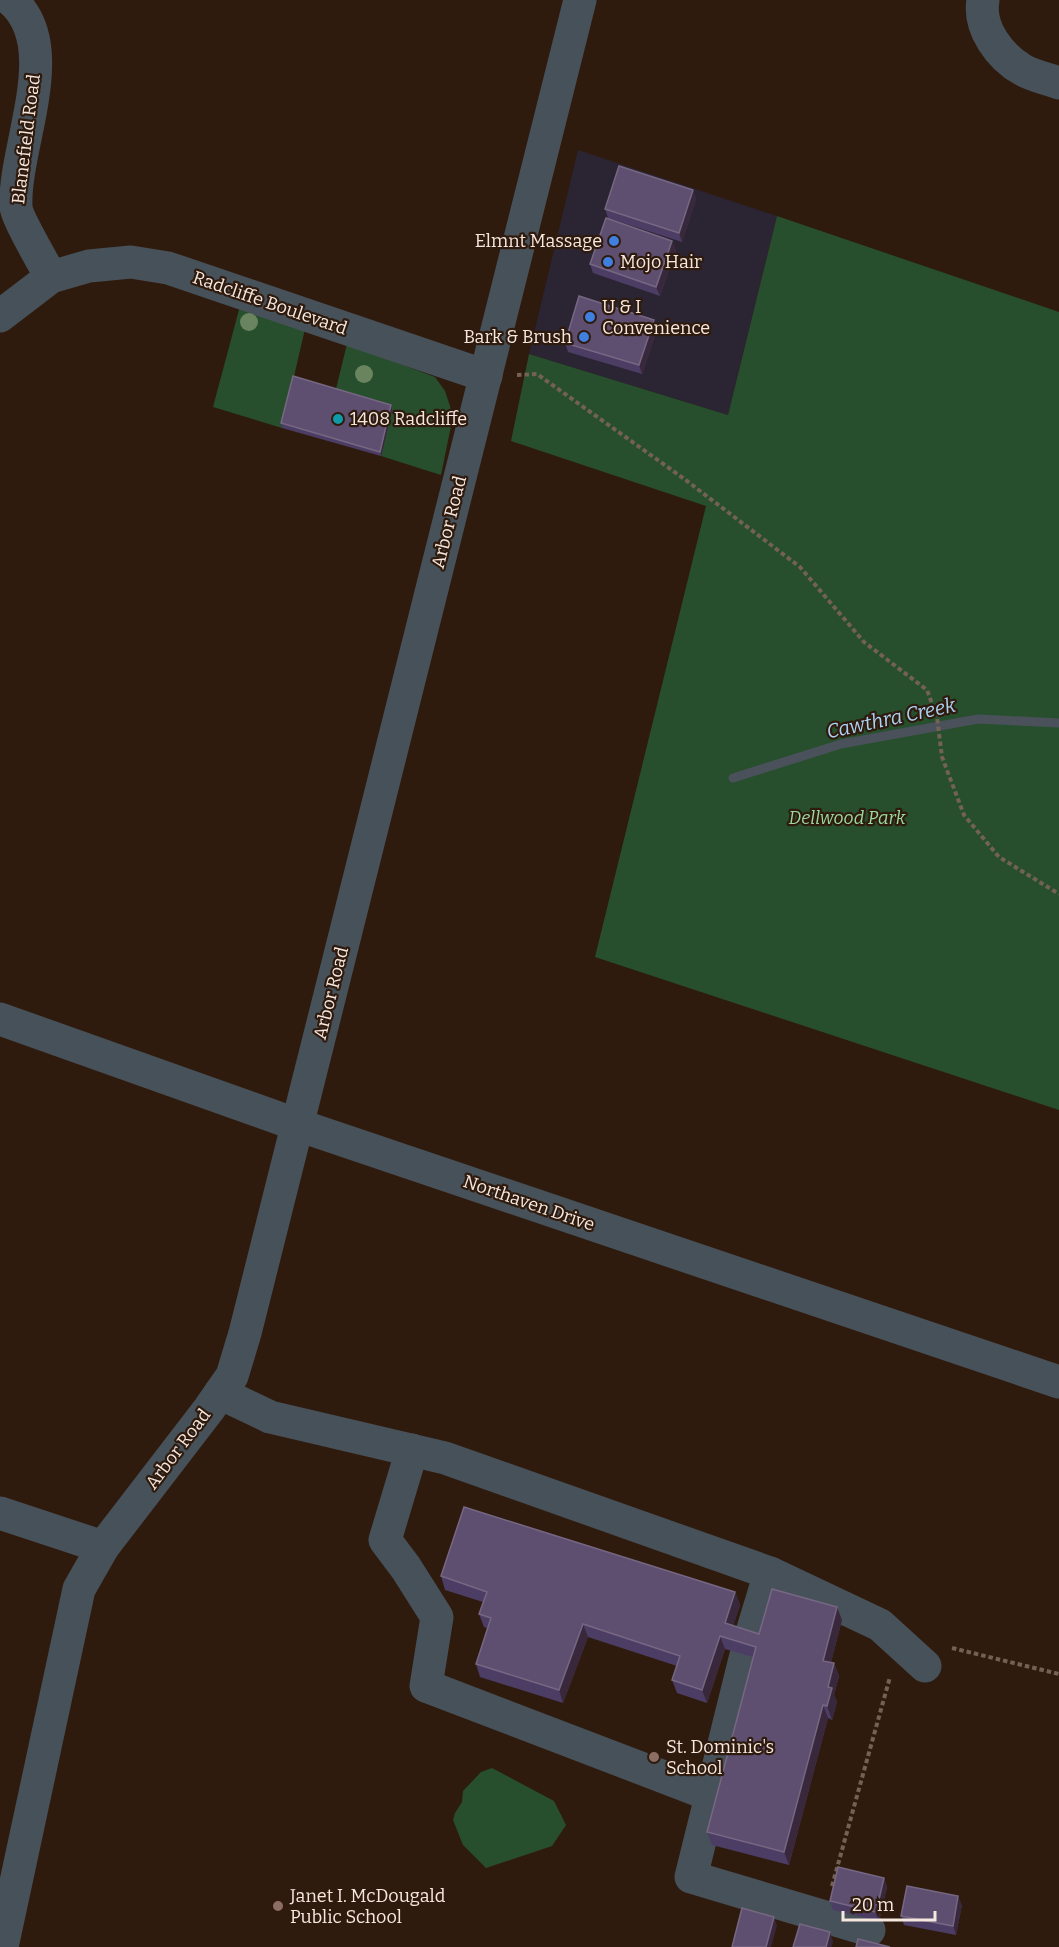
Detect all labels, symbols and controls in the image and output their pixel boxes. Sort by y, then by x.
street label: Blanefield Road [7,72,45,205]
place label: Elmnt Massage [475,230,602,252]
marker: Elmnt Massage [607,234,621,248]
place label: Mojo Hair [620,251,702,273]
marker: Mojo Hair [601,255,615,269]
street label: Radcliffe Boulevard [190,266,350,340]
place label: U & I Convenience [602,296,710,339]
marker: U & I Convenience [583,310,597,324]
place label: Bark & Brush [463,326,572,348]
marker: Bark & Brush [577,330,591,344]
place label: 1408 Radcliffe [350,408,467,430]
marker: 1408 Radcliffe [331,412,345,426]
street label: Arbor Road [427,473,471,571]
water label: Cawthra Creek [824,693,958,743]
park label: Dellwood Park [789,807,906,829]
street label: Arbor Road [309,944,353,1042]
street label: Northaven Drive [460,1170,598,1236]
street label: Arbor Road [141,1404,215,1493]
place label: St. Dominic's School [666,1736,774,1779]
marker: St. Dominic's School [647,1750,661,1764]
scale bar [843,1884,934,1922]
place label: Janet I. McDougald Public School [289,1885,446,1928]
text: 20 m [852,1894,894,1916]
marker: Janet I. McDougald Public School [271,1899,285,1913]

